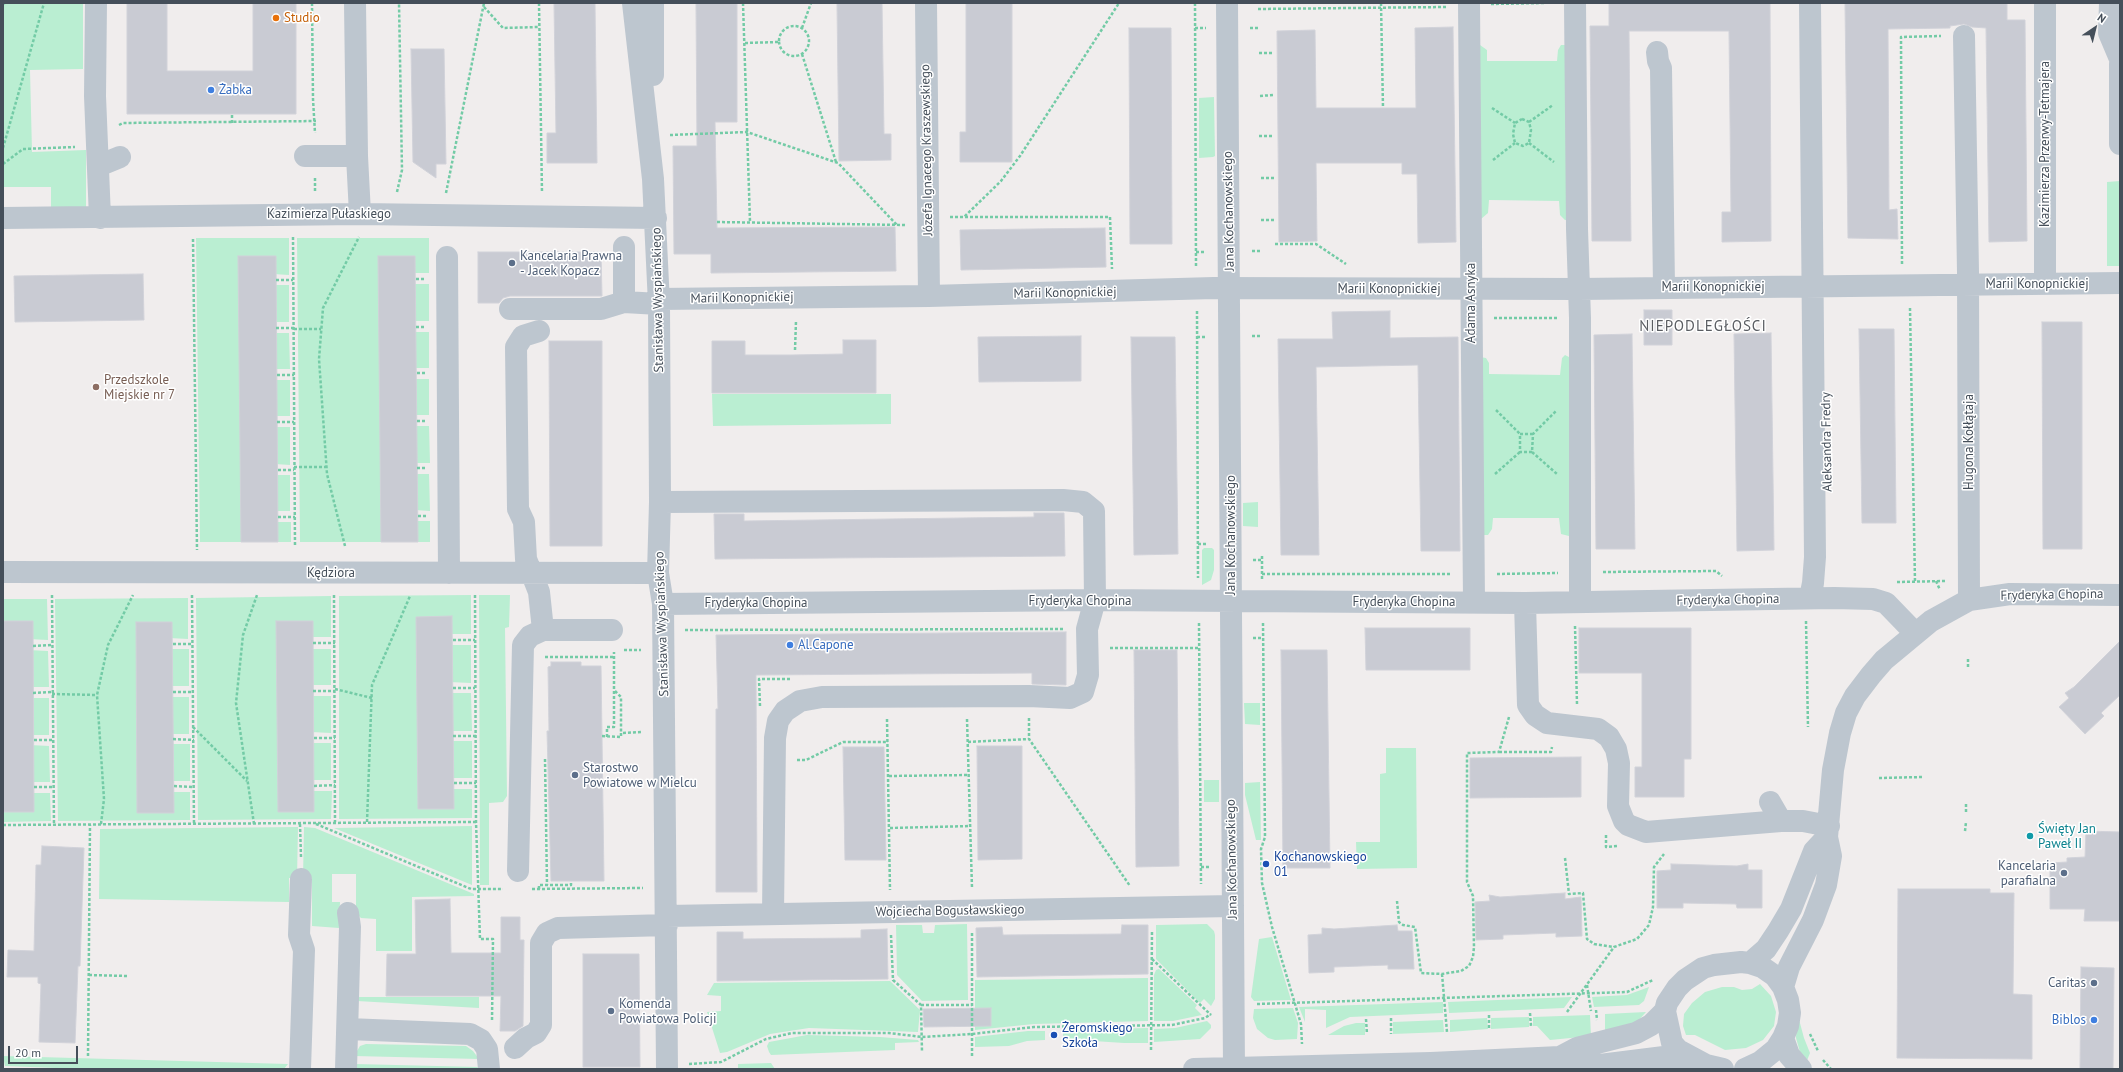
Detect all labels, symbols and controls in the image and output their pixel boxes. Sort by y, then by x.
north arrow [2075,8,2115,48]
place label: Studio [284,10,320,26]
text: N [2095,10,2109,26]
marker: Studio [271,13,281,23]
street label: Kazimierza Przerwy-Tetmajera [2037,61,2053,227]
street label: Józefa Ignacego Kraszewskiego [918,64,936,236]
place label: Żabka [219,82,252,98]
marker: Żabka [206,85,216,95]
street label: Jana Kochanowskiego [1220,151,1238,271]
street label: Kazimierza Pułaskiego [267,206,391,222]
street label: Stanisława Wyspiańskiego [649,227,667,373]
place label: Kancelaria Prawna - Jacek Kopacz [520,248,622,279]
marker: Kancelaria Prawna - Jacek Kopacz [507,258,517,268]
street label: Adama Asnyka [1463,263,1479,343]
street label: Marii Konopnickiej [1985,276,2089,292]
street label: Marii Konopnickiej [1661,279,1765,295]
street label: Marii Konopnickiej [1337,281,1441,297]
street label: Marii Konopnickiej [1013,284,1117,302]
street label: Marii Konopnickiej [690,289,794,307]
district label: NIEPODLEGŁOŚCI [1639,318,1767,336]
place label: Przedszkole Miejskie nr 7 [104,372,175,403]
marker: Przedszkole Miejskie nr 7 [91,382,101,392]
street label: Aleksandra Fredry [1818,392,1836,492]
street label: Hugona Kołłątaja [1961,394,1977,490]
street label: Jana Kochanowskiego [1223,475,1239,595]
street label: Stanisława Wyspiańskiego [652,551,672,697]
street label: Kędziora [307,565,355,581]
street label: Fryderyka Chopina [2000,586,2104,604]
street label: Fryderyka Chopina [1676,591,1780,609]
street label: Fryderyka Chopina [1029,593,1131,609]
street label: Fryderyka Chopina [1353,594,1455,610]
street label: Fryderyka Chopina [705,595,807,611]
place label: Al.Capone [798,637,854,653]
marker: Al.Capone [785,640,795,650]
place label: Starostwo Powiatowe w Mielcu [583,760,697,791]
marker: Starostwo Powiatowe w Mielcu [570,770,580,780]
street label: Jana Kochanowskiego [1223,799,1241,919]
place label: Święty Jan Paweł II [2038,821,2096,852]
marker: Święty Jan Paweł II [2025,831,2035,841]
place label: Kochanowskiego 01 [1274,849,1367,880]
place label: Kancelaria parafialna [1998,858,2056,889]
marker: Kochanowskiego 01 [1261,859,1271,869]
marker: Kancelaria parafialna [2059,868,2069,878]
street label: Wojciecha Bogusławskiego [875,902,1025,920]
place label: Caritas [2048,975,2086,991]
marker: Caritas [2089,978,2099,988]
place label: Komenda Powiatowa Policji [619,996,717,1027]
marker: Komenda Powiatowa Policji [606,1006,616,1016]
place label: Biblos [2052,1012,2086,1028]
marker: Biblos [2089,1015,2099,1025]
place label: Żeromskiego Szkoła [1062,1020,1133,1051]
marker: Żeromskiego Szkoła [1049,1030,1059,1040]
scale bar [10,1038,80,1064]
text: 20 m [15,1045,41,1060]

